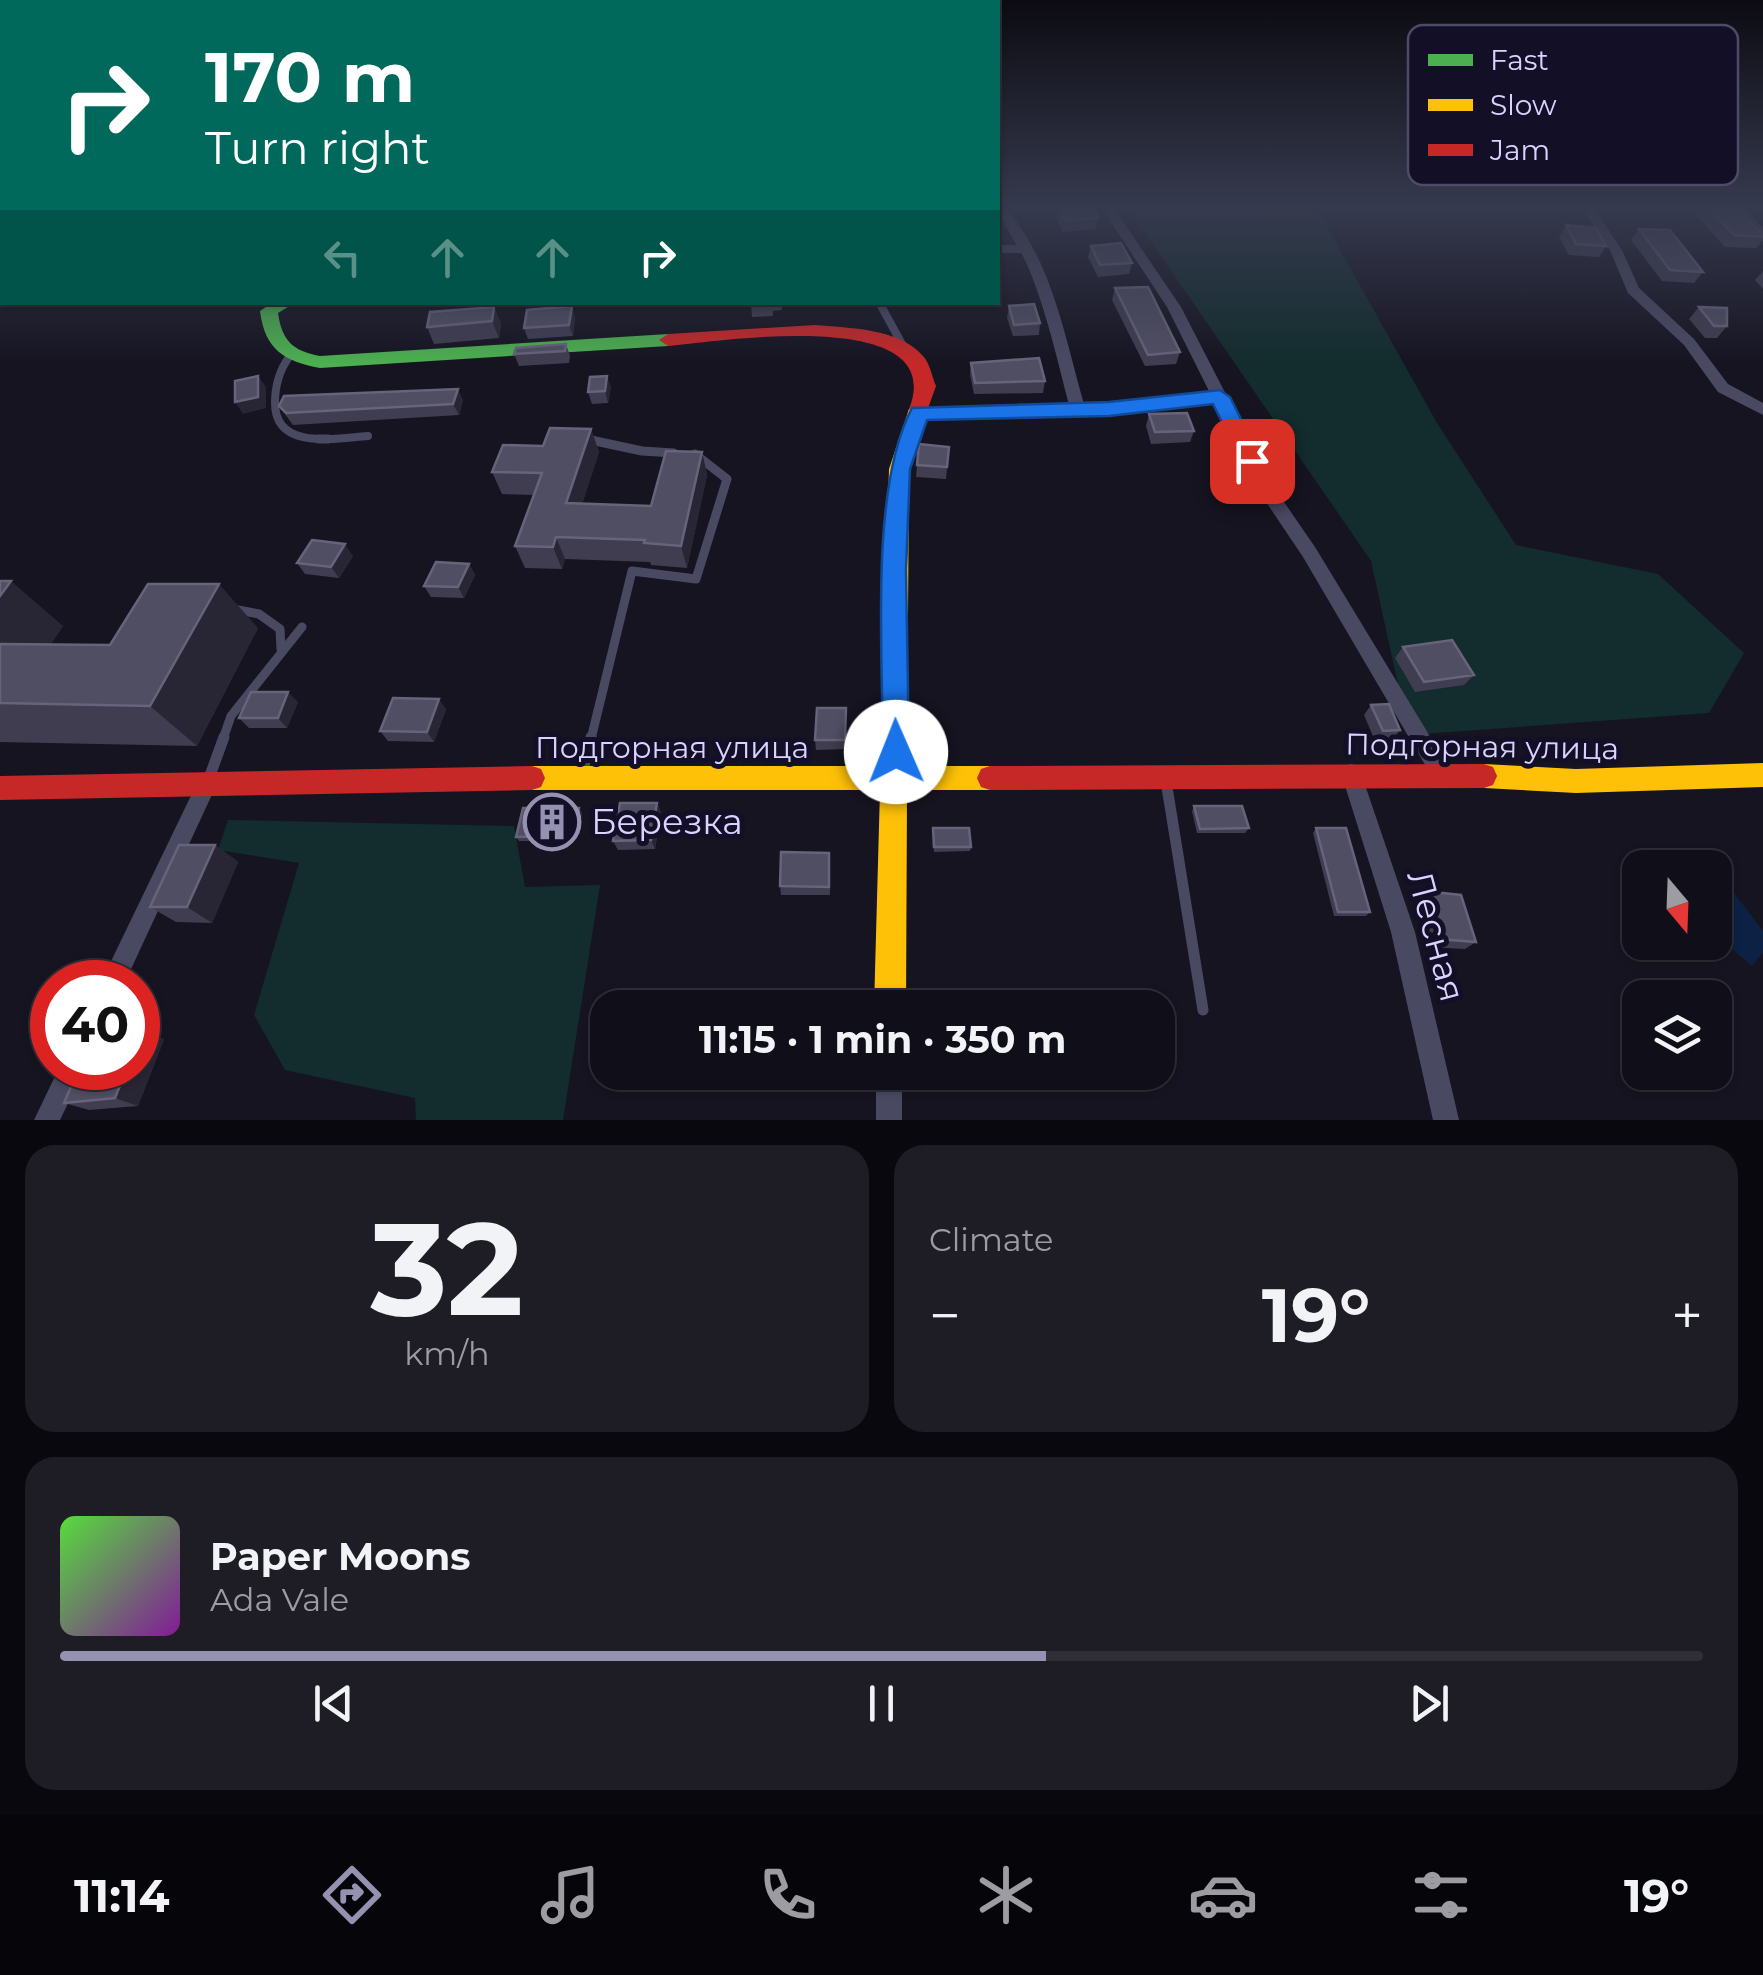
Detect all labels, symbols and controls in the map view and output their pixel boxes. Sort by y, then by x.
legend [1408,25,1738,185]
text: 170 m [205,34,415,120]
icon: right [40,40,170,170]
text: Fast [1490,43,1549,77]
text: Slow [1490,88,1557,122]
text: Turn right [205,120,430,175]
text: Jam [1489,133,1550,167]
icon: left [315,230,370,285]
icon: ahead [420,230,475,285]
icon: ahead [525,230,580,285]
icon: right [630,230,685,285]
pin [1210,419,1295,504]
icon: arrive [1225,434,1280,489]
position arrow [844,700,948,804]
street label: Подгорная улица [1345,726,1619,767]
street label: Подгорная улица [535,729,809,766]
building icon: Березка [522,792,582,852]
place label: Березка [591,800,743,843]
north arrow [1622,850,1732,960]
map controls [1622,850,1732,1090]
street label: Лесная [1398,866,1475,1006]
speed limit sign: 40 [30,960,160,1090]
button: layers [1622,980,1732,1090]
text: 11:15 · 1 min · 350 m [699,1016,1066,1063]
text: 32 [370,1189,524,1348]
text: Climate [929,1220,1053,1259]
text: 19° [1262,1269,1370,1361]
text: − [929,1282,961,1349]
text: + [1671,1282,1703,1349]
text: km/h [404,1334,490,1373]
text: Paper Moons [210,1533,471,1580]
text: Ada Vale [210,1580,349,1619]
icon: previous [306,1676,361,1731]
icon: pause [854,1676,909,1731]
icon: next [1402,1676,1457,1731]
icon: directions [317,1860,387,1930]
icon: music [535,1860,605,1930]
icon: phone [753,1860,823,1930]
icon: climate [971,1860,1041,1930]
icon: car [1188,1860,1258,1930]
icon: filters [1406,1860,1476,1930]
text: 11:14 [74,1868,170,1923]
text: 19° [1624,1868,1689,1923]

